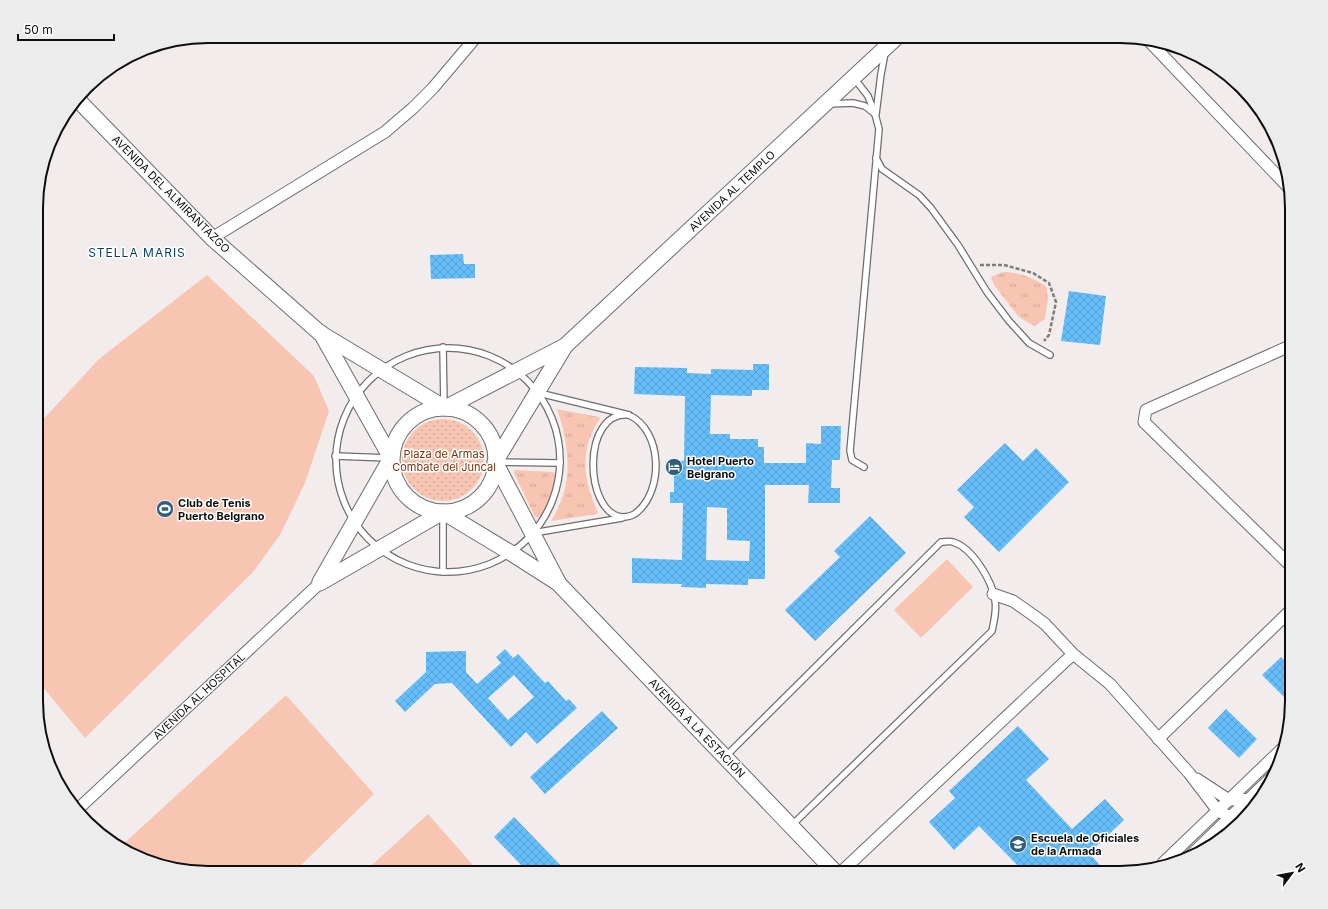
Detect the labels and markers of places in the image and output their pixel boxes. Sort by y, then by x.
place label: Hotel Puerto Belgrano [687,454,754,481]
hotel icon: Hotel Puerto Belgrano [664,457,684,477]
place label: Club de Tenis Puerto Belgrano [178,496,265,523]
sports icon: Club de Tenis Puerto Belgrano [155,499,175,519]
place label: Escuela de Oficiales de la Armada [1031,831,1139,858]
school or university icon: Escuela de Oficiales de la Armada [1008,834,1028,854]

